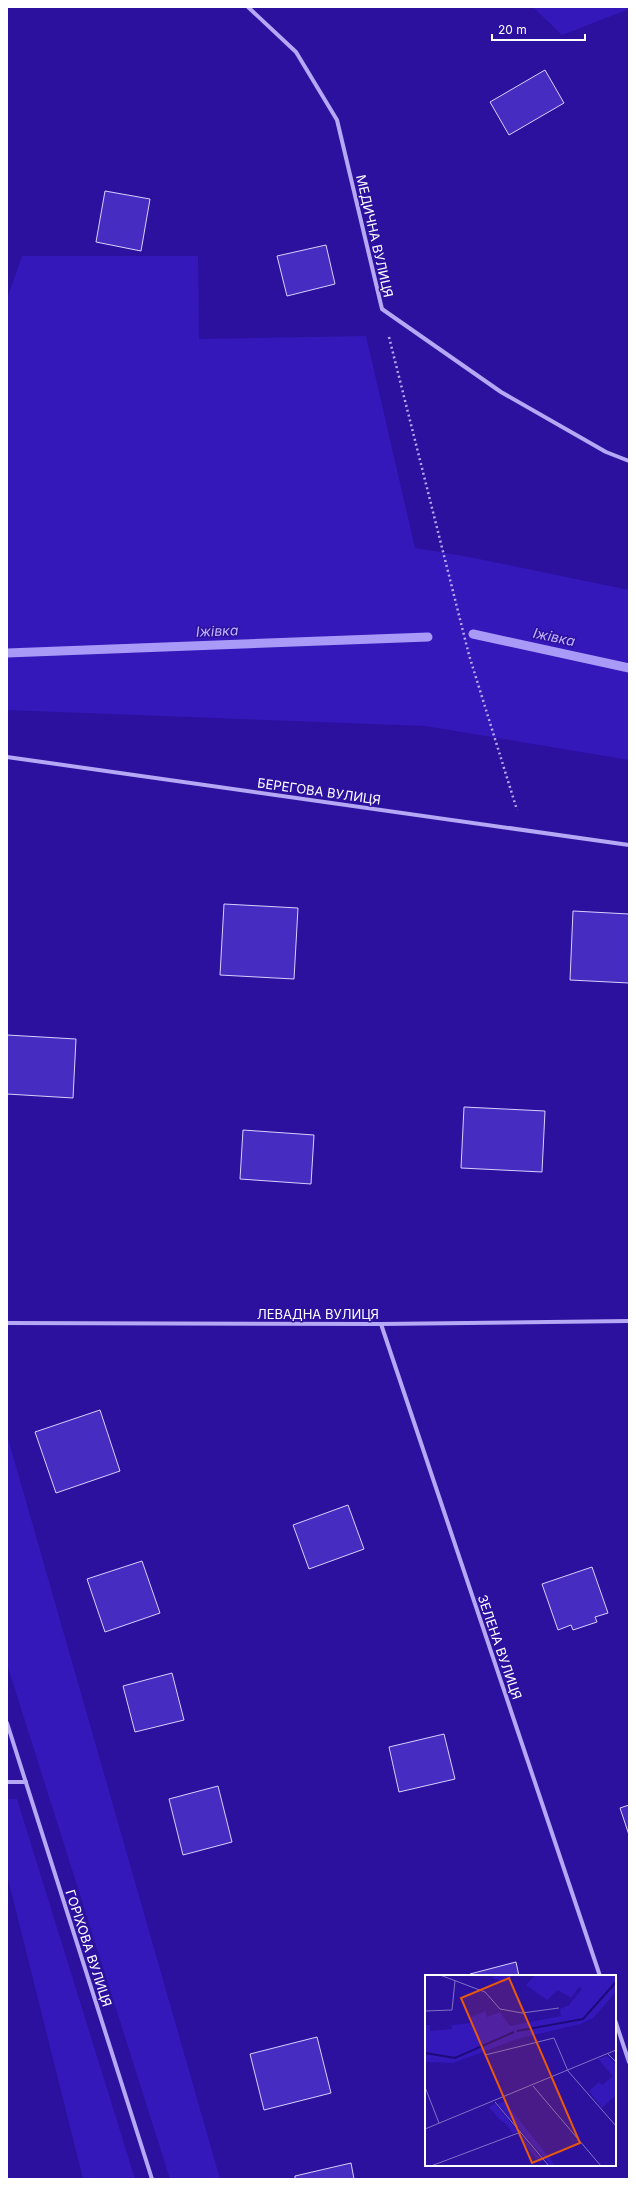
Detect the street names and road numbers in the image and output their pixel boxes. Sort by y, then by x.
street label: МЕДИЧНА ВУЛИЦЯ [353,173,397,299]
street label: БЕРЕГОВА ВУЛИЦЯ [256,774,382,808]
street label: ЛЕВАДНА ВУЛИЦЯ [257,1306,379,1322]
street label: ЗЕЛЕНА ВУЛИЦЯ [475,1593,525,1701]
street label: ГОРІХОВА ВУЛИЦЯ [62,1887,116,2009]

